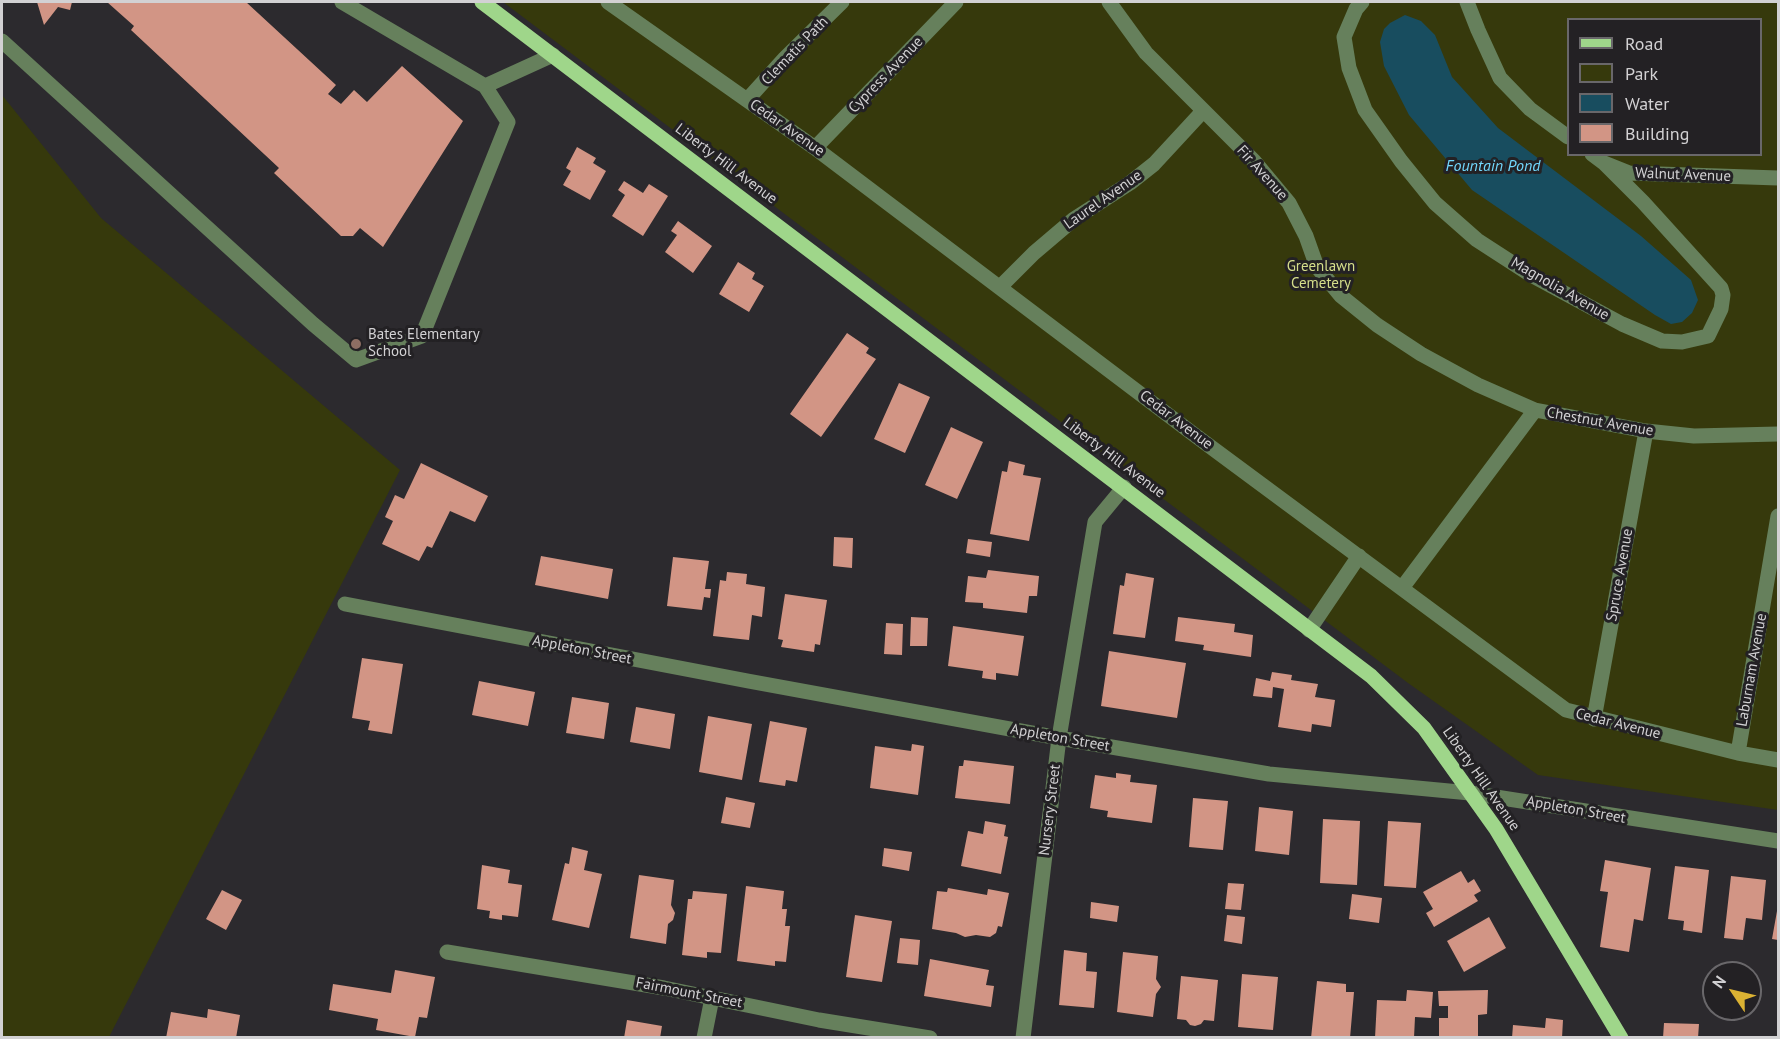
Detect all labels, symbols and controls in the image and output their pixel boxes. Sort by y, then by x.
street label: Clematis Path [758,13,832,89]
legend [1567,18,1762,156]
text: Road [1625,32,1663,55]
street label: Cypress Avenue [845,33,927,117]
text: Park [1625,62,1658,85]
text: Water [1625,92,1669,115]
street label: Cedar Avenue [746,96,828,160]
street label: Liberty Hill Avenue [672,120,780,208]
text: Building [1625,122,1689,145]
street label: Fir Avenue [1233,142,1291,204]
water label: Fountain Pond [1446,156,1540,176]
street label: Walnut Avenue [1635,164,1731,186]
street label: Laurel Avenue [1061,167,1145,233]
street label: Magnolia Avenue [1508,254,1612,324]
park label: Greenlawn Cemetery [1287,258,1355,293]
place label: Bates Elementary School [368,326,480,361]
marker: Bates Elementary School [349,337,363,351]
street label: Cedar Avenue [1136,387,1216,453]
street label: Chestnut Avenue [1545,404,1655,440]
street label: Liberty Hill Avenue [1060,414,1168,502]
street label: Spruce Avenue [1603,527,1637,623]
street label: Laburnam Avenue [1733,612,1771,728]
street label: Appleton Street [531,632,633,668]
street label: Cedar Avenue [1574,705,1662,743]
street label: Appleton Street [1009,720,1111,756]
street label: Liberty Hill Avenue [1438,724,1524,834]
street label: Nursery Street [1035,763,1065,857]
street label: Appleton Street [1525,792,1627,828]
north arrow [1702,961,1762,1021]
text: N [1708,972,1730,992]
street label: Fairmount Street [634,974,744,1012]

